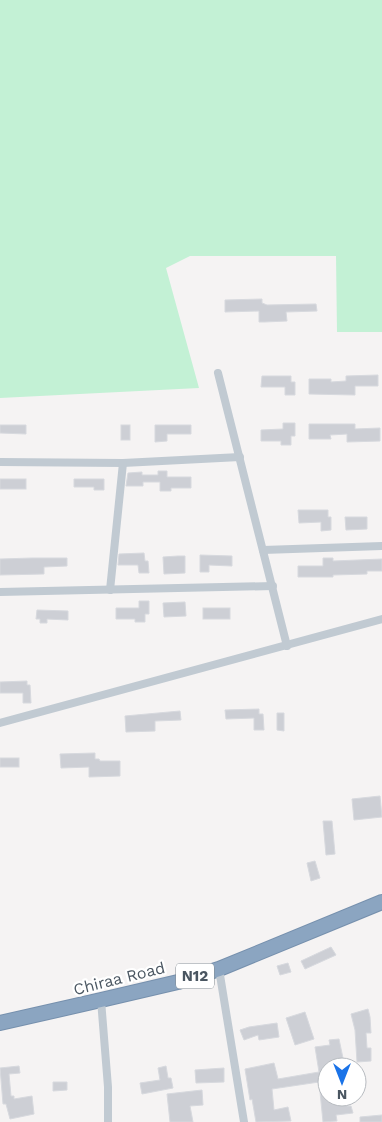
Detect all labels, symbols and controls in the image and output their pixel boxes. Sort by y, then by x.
street label: Chiraa Road [71,958,167,999]
road number: N12 [176,964,214,988]
north arrow [317,1057,367,1107]
text: N [337,1087,347,1103]

